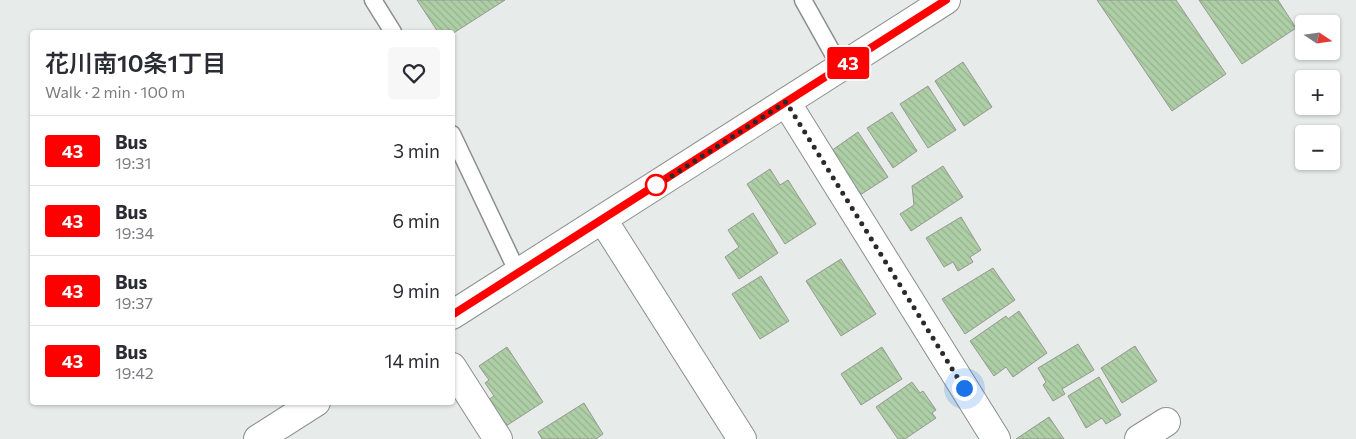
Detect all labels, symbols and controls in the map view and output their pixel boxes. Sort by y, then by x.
north arrow [1295,15,1340,60]
map controls [1295,15,1340,170]
button: heart [388,47,440,99]
line badge: 43 [826,47,870,79]
text: 花川南10条1丁目 [45,48,226,77]
text: 43 [837,52,859,74]
button: + [1295,70,1340,115]
text: Walk · 2 min · 100 m [45,82,185,101]
button: − [1295,125,1340,170]
text: Bus [115,130,147,153]
text: 3 min [393,139,440,162]
text: 43 [62,140,83,162]
text: 19:31 [115,153,151,172]
unlabelled marker [645,174,667,196]
text: Bus [115,200,147,223]
text: 6 min [392,209,440,232]
text: 43 [62,210,83,232]
text: 19:34 [115,223,154,242]
text: Bus [115,270,147,293]
text: 9 min [392,279,440,302]
text: 43 [62,280,83,302]
text: 19:37 [115,293,153,312]
text: Bus [115,340,147,363]
text: 14 min [384,349,440,372]
text: 43 [62,350,83,372]
text: 19:42 [115,363,154,382]
your location [952,376,977,401]

